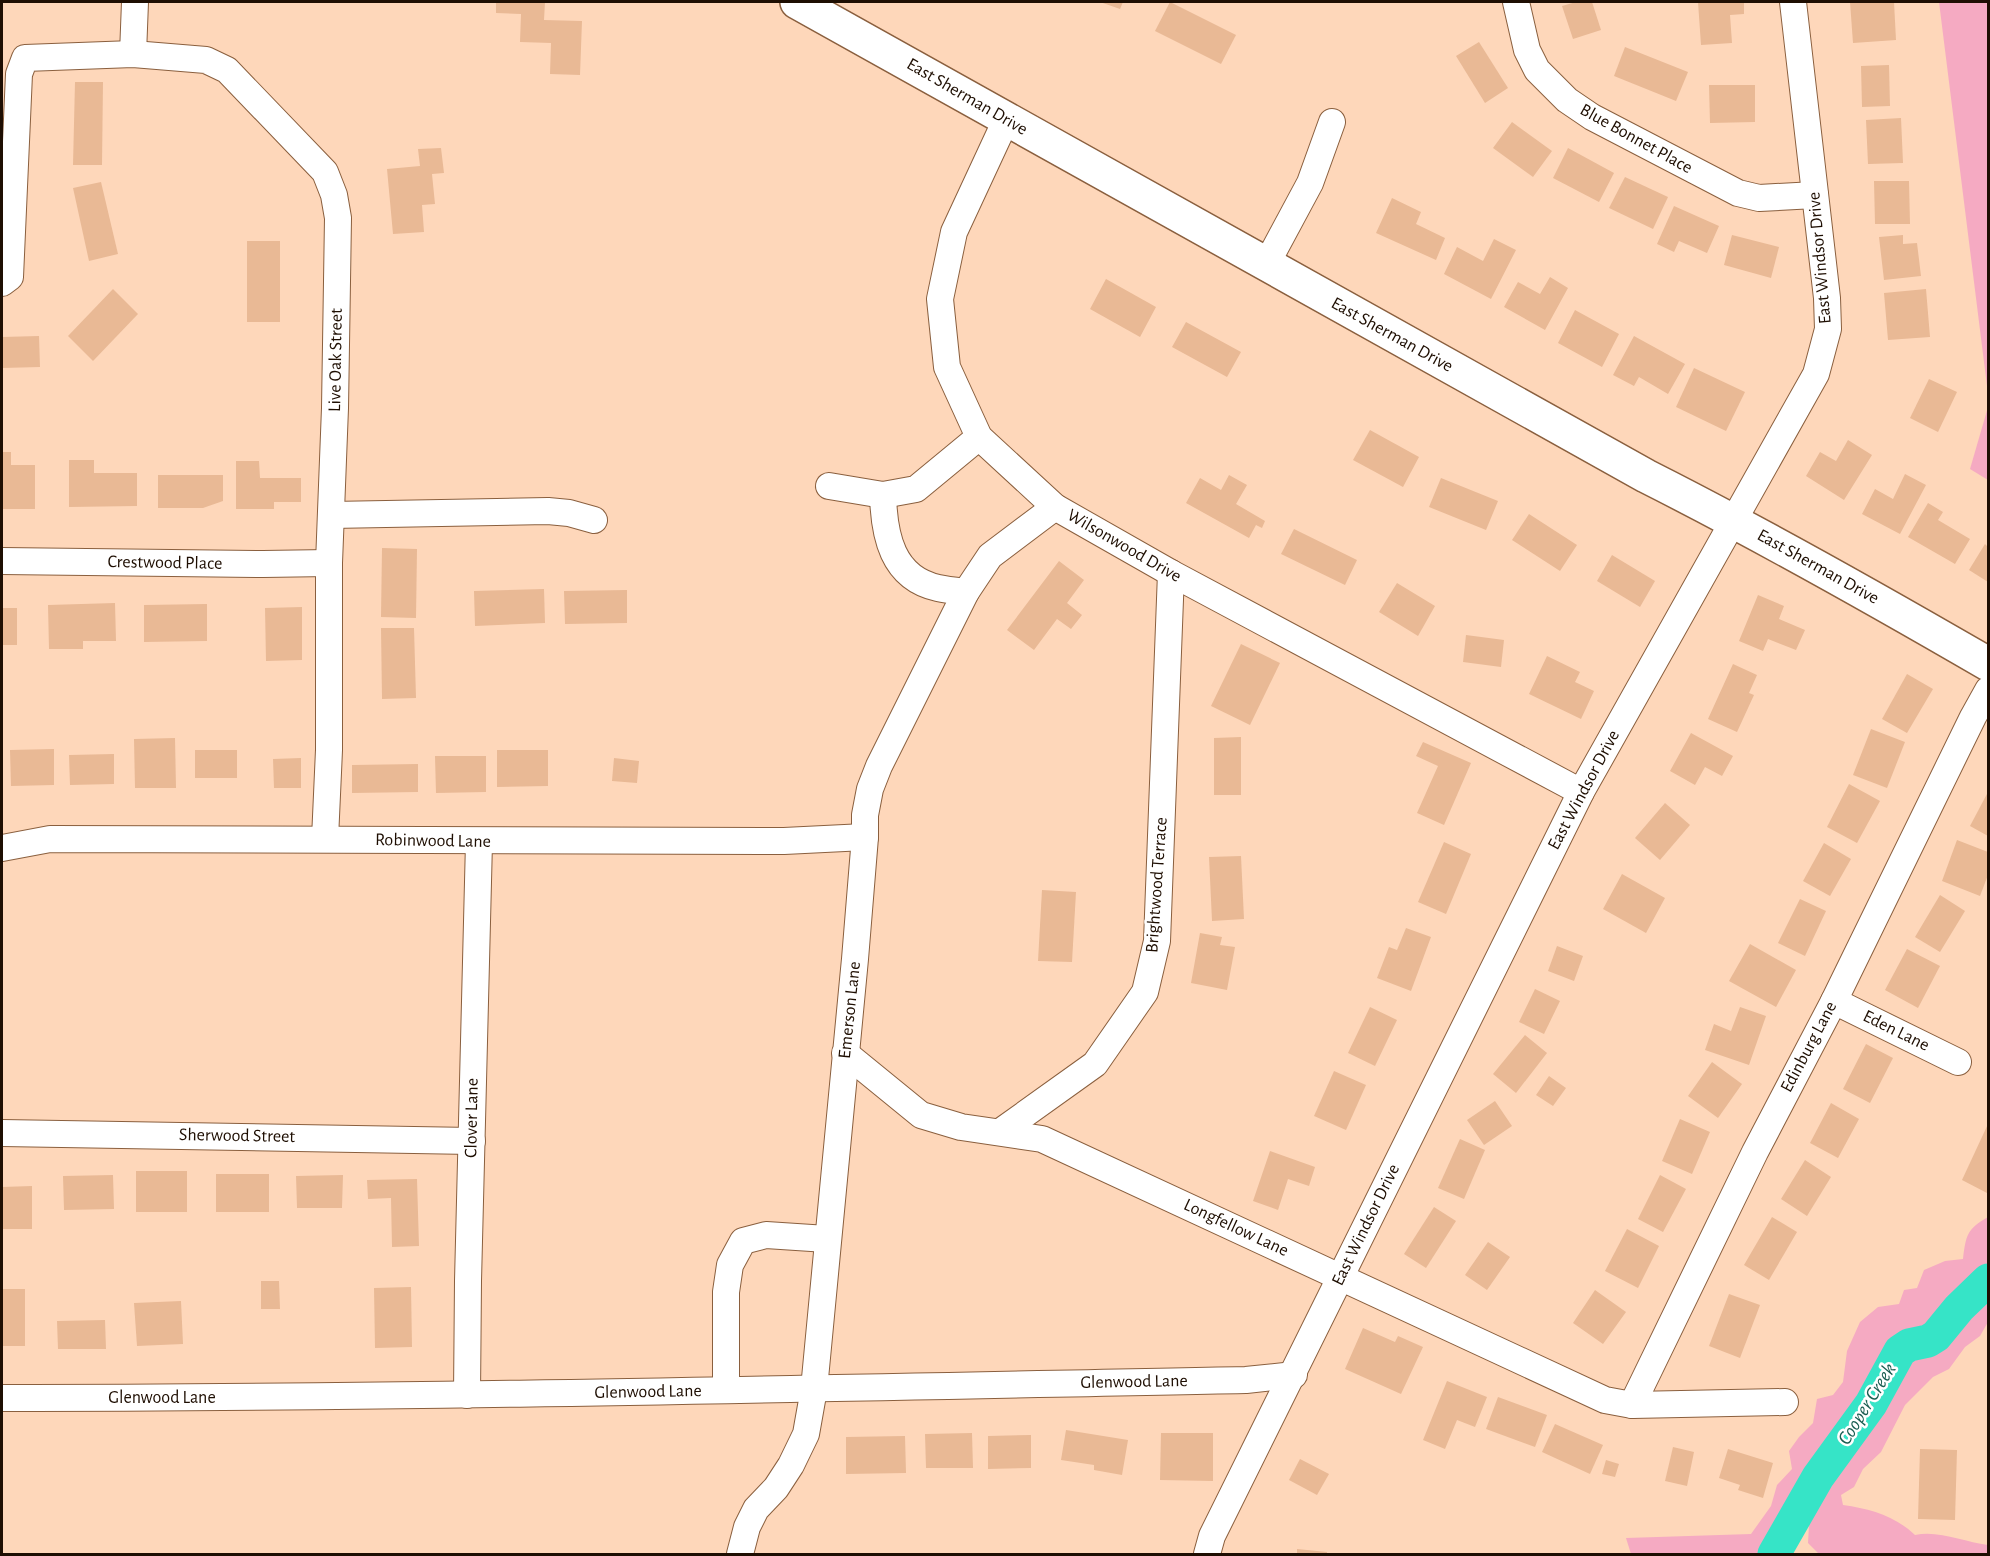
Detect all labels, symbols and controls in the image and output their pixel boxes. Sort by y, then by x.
street label: East Sherman Drive [904,55,1030,139]
street label: Blue Bonnet Place [1577,101,1695,177]
street label: East Windsor Drive [1805,191,1835,325]
street label: East Sherman Drive [1328,294,1456,376]
street label: Live Oak Street [326,308,346,412]
street label: Wilsonwood Drive [1064,506,1184,586]
street label: East Sherman Drive [1754,526,1882,608]
street label: Crestwood Place [108,553,222,573]
street label: East Windsor Drive [1545,727,1623,853]
street label: Brightwood Terrace [1143,816,1171,954]
street label: Robinwood Lane [375,831,491,851]
street label: Emerson Lane [836,960,864,1060]
street label: Edinburg Lane [1778,999,1840,1095]
street label: Eden Lane [1860,1007,1932,1055]
street label: Clover Lane [462,1078,482,1158]
street label: Sherwood Street [179,1126,296,1146]
street label: East Windsor Drive [1329,1161,1403,1289]
street label: Longfellow Lane [1181,1196,1291,1260]
water label: Cooper Creek [1834,1360,1900,1448]
street label: Glenwood Lane [1080,1372,1188,1392]
street label: Glenwood Lane [594,1382,702,1402]
street label: Glenwood Lane [108,1389,216,1407]

